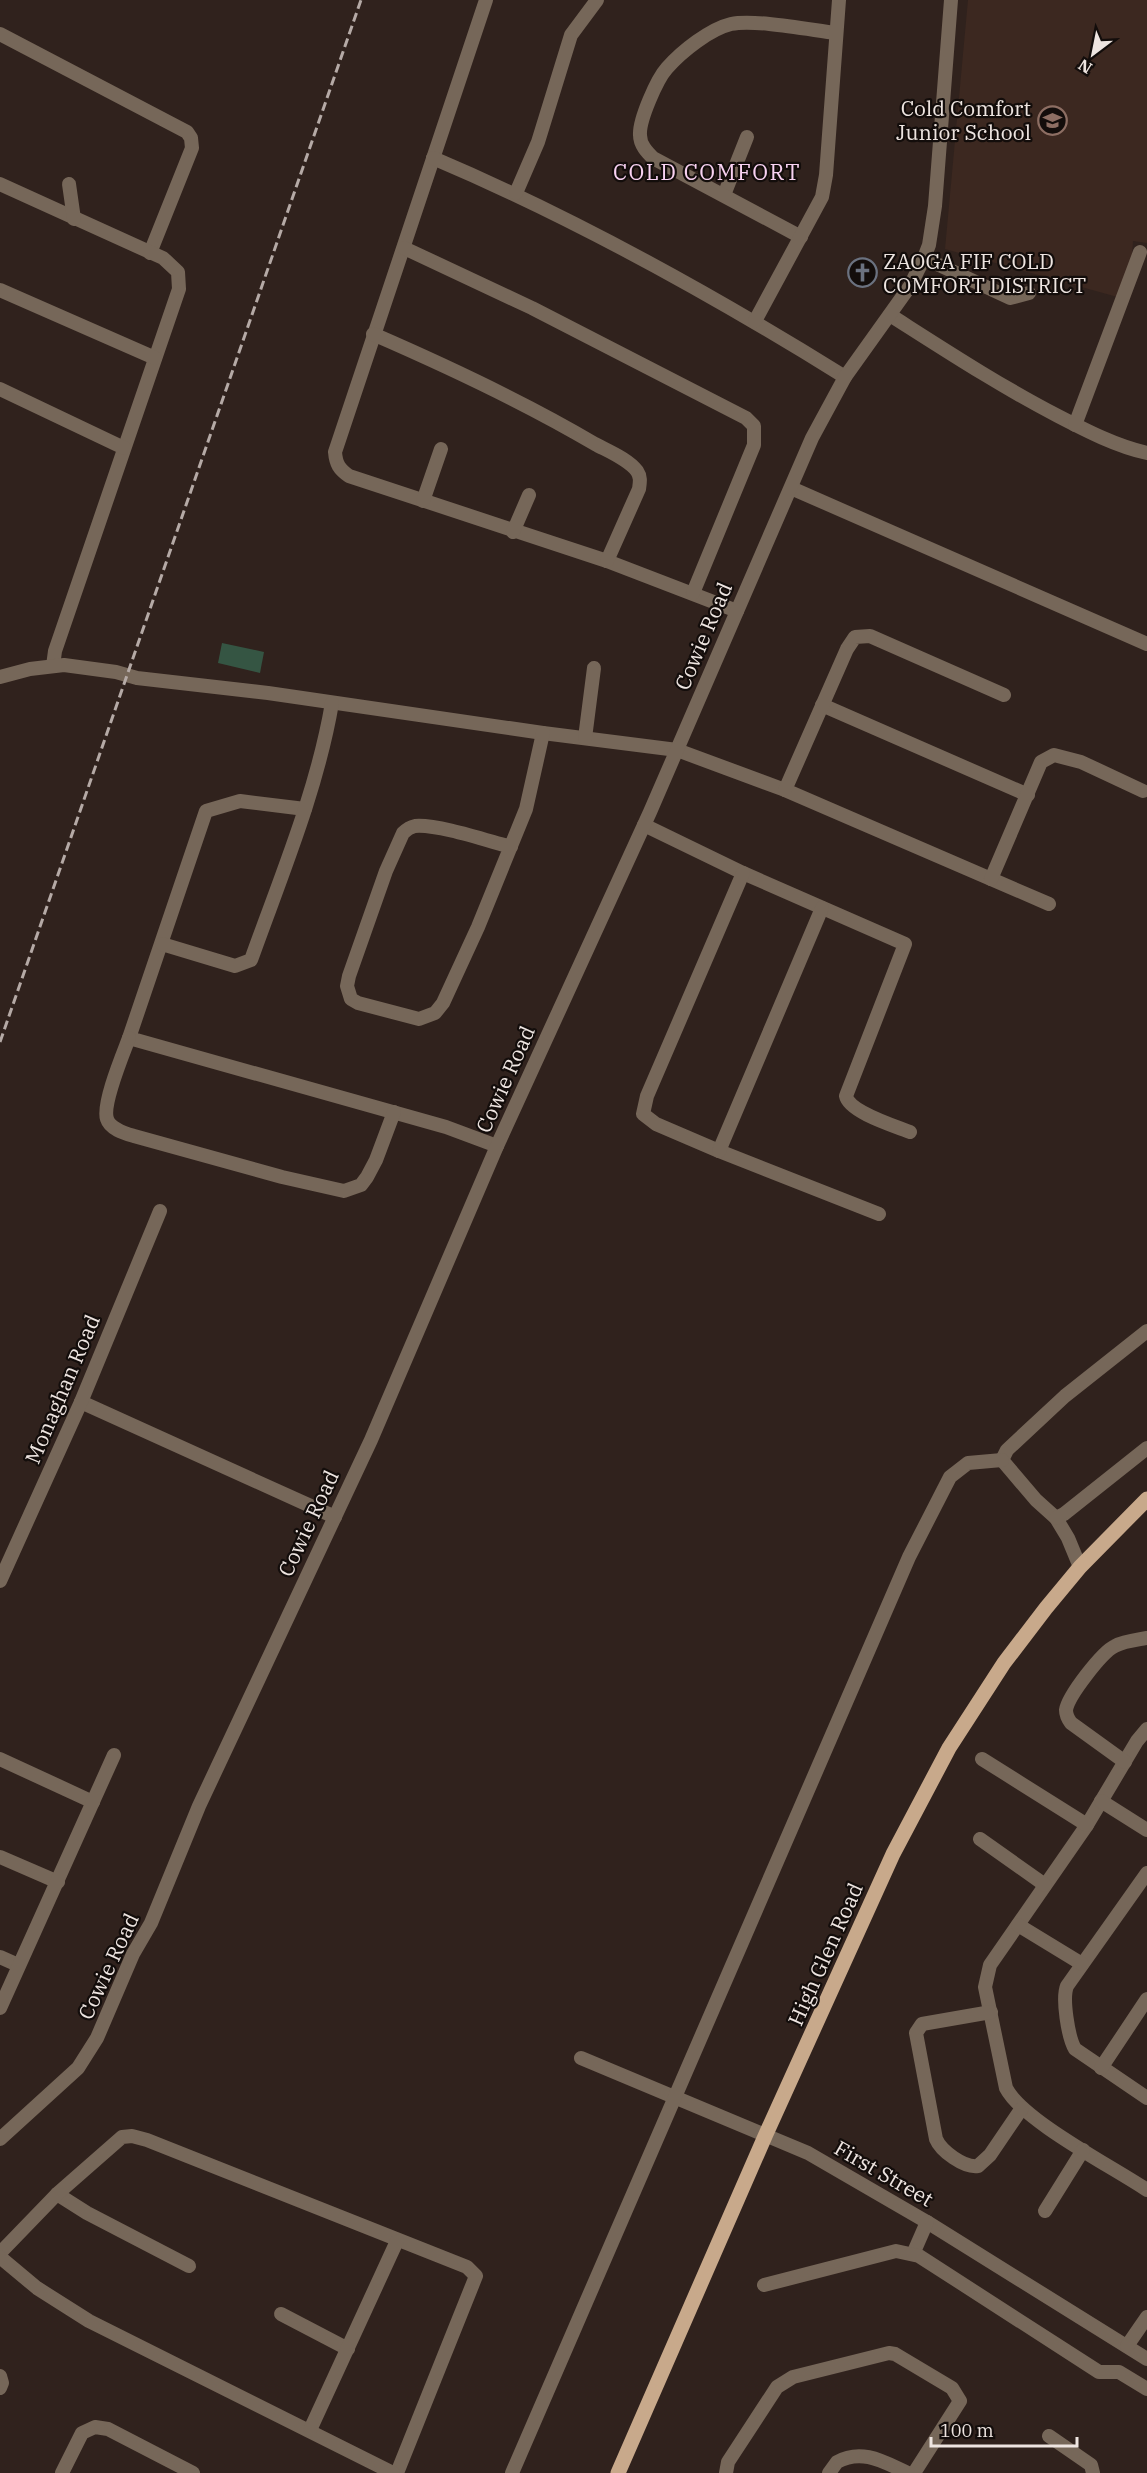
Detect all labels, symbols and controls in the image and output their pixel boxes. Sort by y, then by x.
north arrow [1063,24,1123,84]
text: N [1074,55,1096,79]
place label: Cold Comfort Junior School [896,94,1031,146]
school or university icon: Cold Comfort Junior School [1036,104,1068,136]
district label: COLD COMFORT [613,157,801,186]
place label: ZAOGA FIF COLD COMFORT DISTRICT [883,247,1086,299]
church icon: ZAOGA FIF COLD COMFORT DISTRICT [846,257,878,289]
street label: Cowie Road [668,578,738,694]
street label: Cowie Road [469,1021,541,1137]
street label: Monaghan Road [18,1310,106,1468]
street label: Cowie Road [271,1465,345,1581]
street label: High Glen Road [781,1878,869,2030]
street label: Cowie Road [71,1908,145,2024]
street label: First Street [829,2133,939,2213]
scale bar [931,2410,1076,2448]
text: 100 m [940,2419,994,2442]

